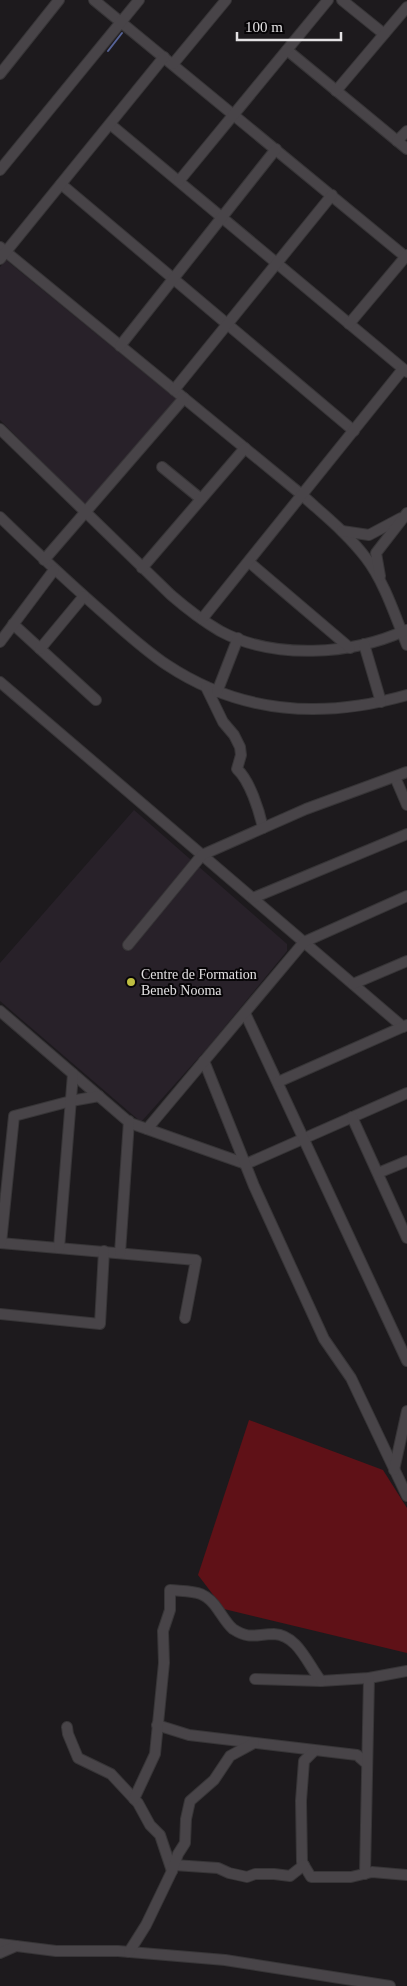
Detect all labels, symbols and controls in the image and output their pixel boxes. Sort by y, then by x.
scale bar [237,10,341,42]
text: 100 m [245,19,283,35]
place label: Centre de Formation Beneb Nooma [141,967,257,998]
marker: Centre de Formation Beneb Nooma [125,976,137,988]

